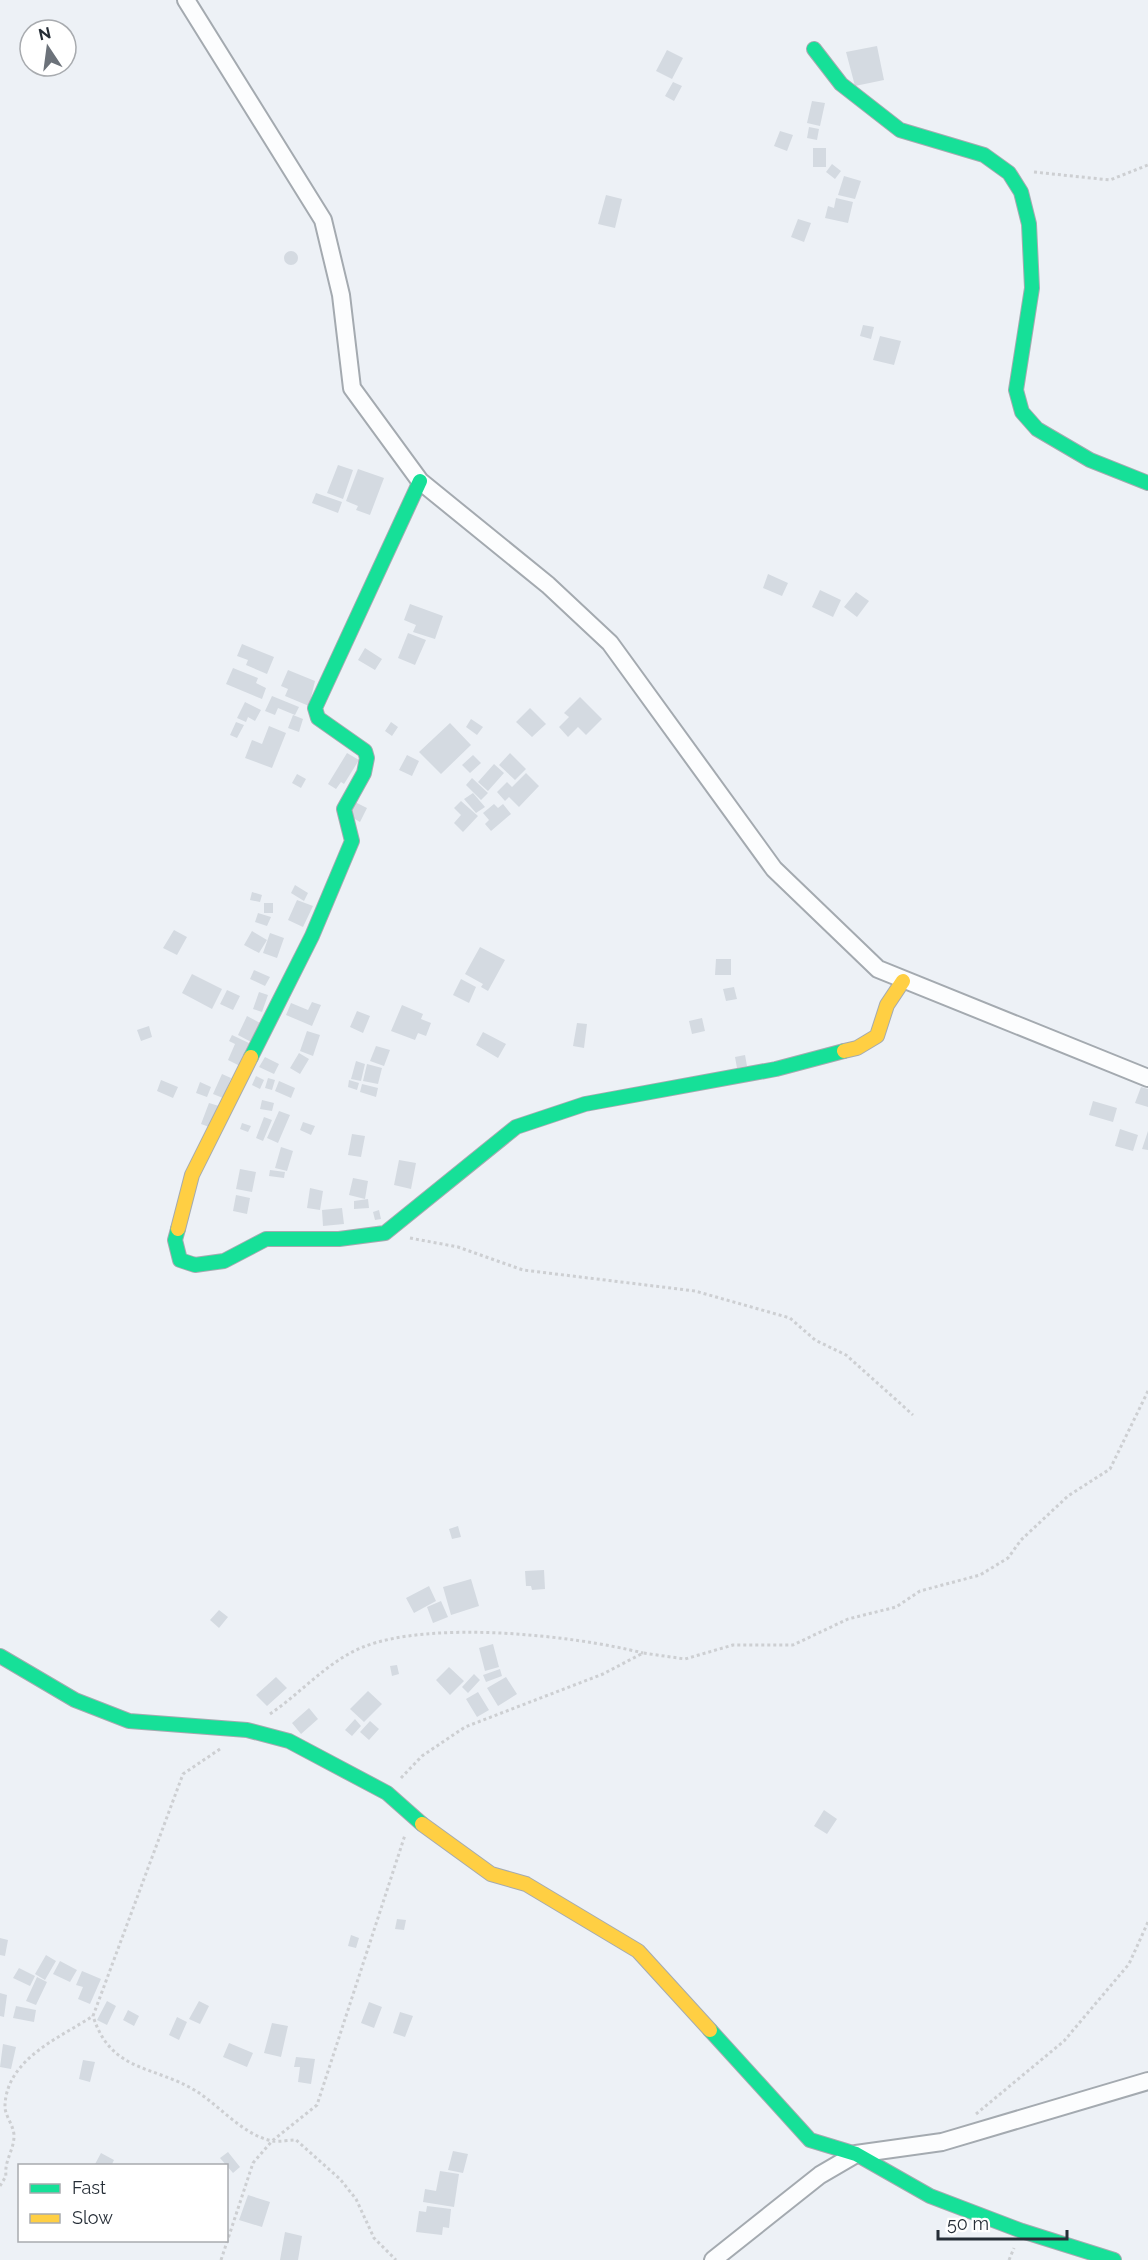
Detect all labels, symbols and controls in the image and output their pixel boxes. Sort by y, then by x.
north arrow [18,18,78,78]
text: N [37,23,53,45]
legend [18,2164,228,2242]
text: Fast [72,2177,106,2198]
scale bar [938,2203,1067,2241]
text: Slow [72,2207,113,2228]
text: 50 m [947,2213,989,2234]

